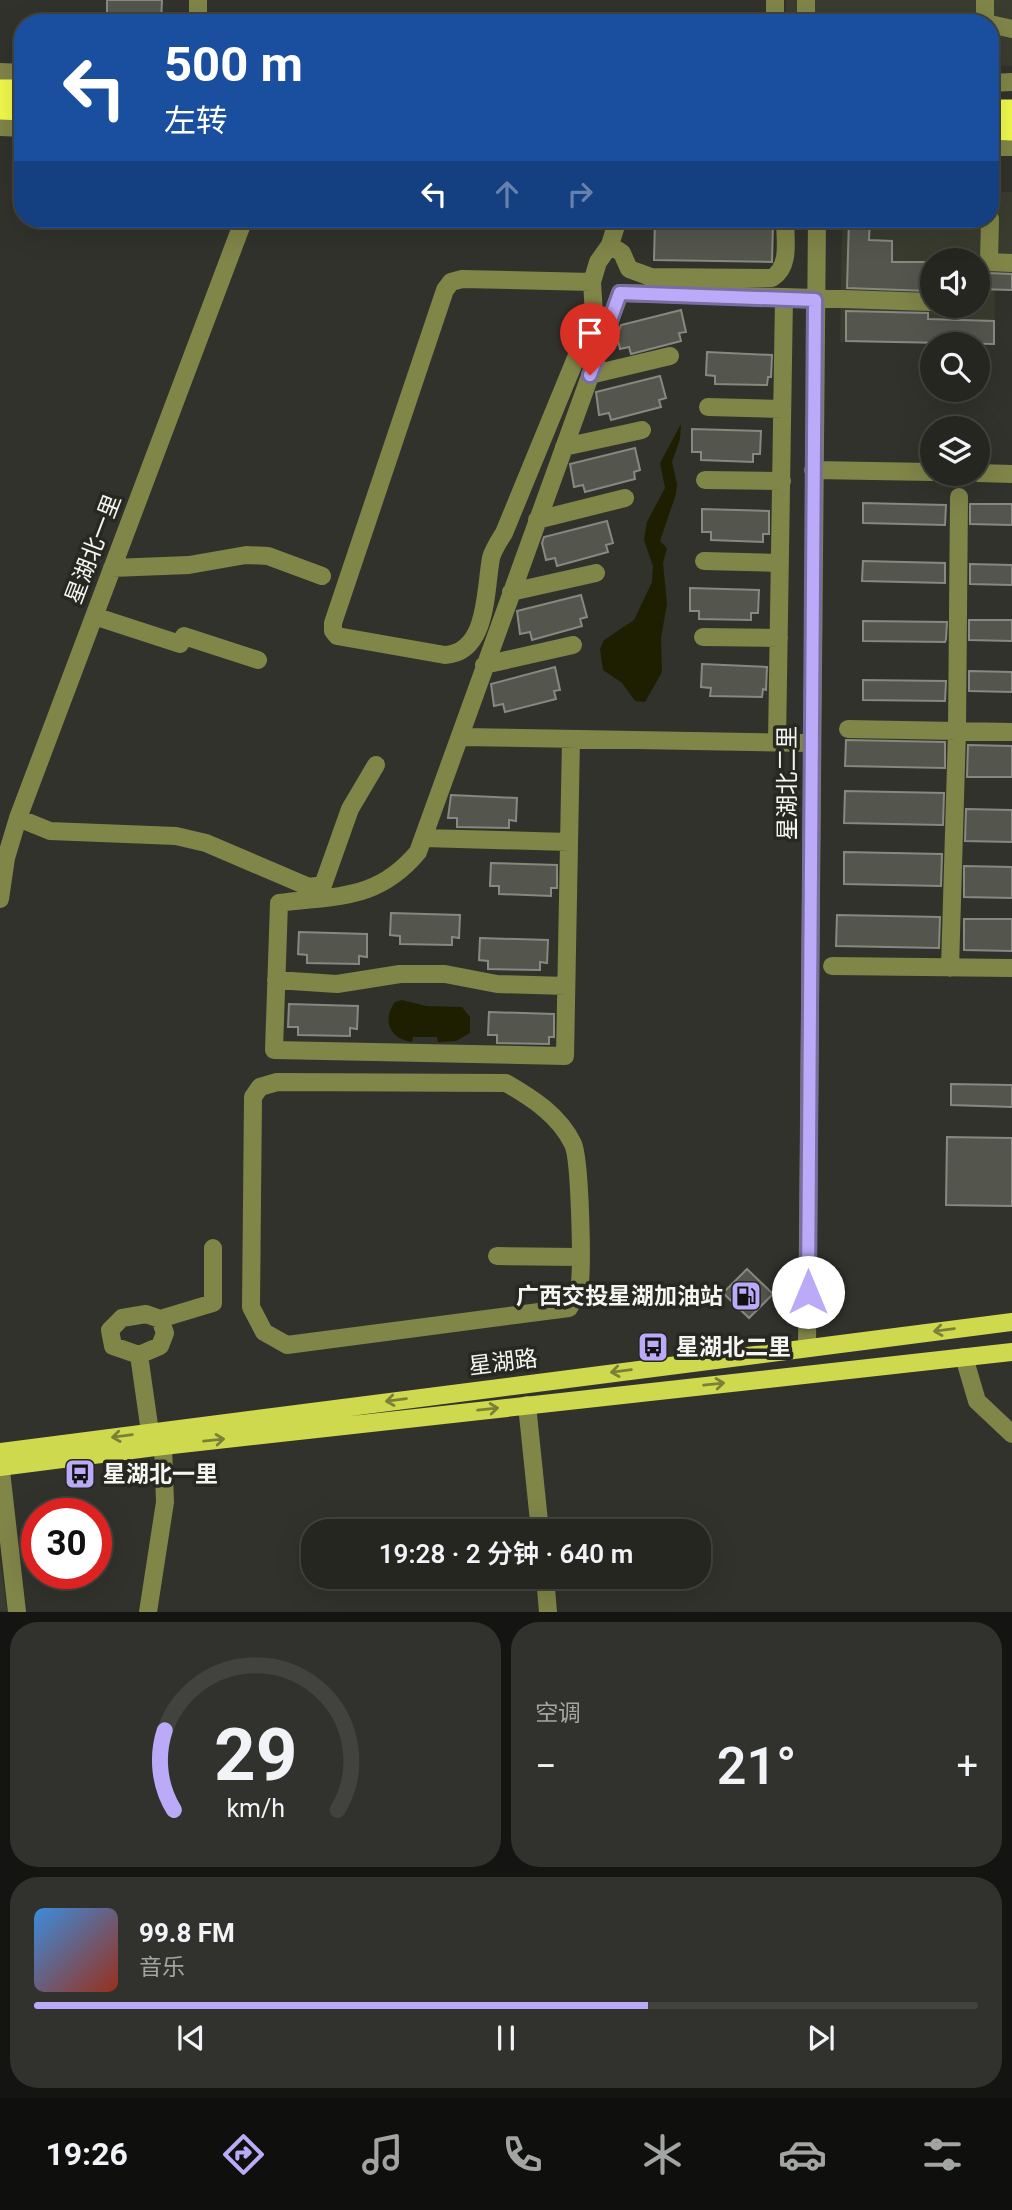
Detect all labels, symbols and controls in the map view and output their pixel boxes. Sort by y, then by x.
text: 500 m [164,36,303,93]
icon: left [49,42,140,133]
text: 左转 [164,102,228,140]
icon: left [415,175,453,213]
icon: ahead [488,175,526,213]
icon: right [561,175,599,213]
map controls [920,248,990,486]
button: sound [920,248,990,318]
pin [560,303,620,375]
icon: arrive [571,314,609,352]
button: search [920,332,990,402]
button: layers [920,416,990,486]
street label: 星湖北一里 [60,491,127,608]
street label: 星湖北二里 [774,726,801,841]
position arrow [771,1255,845,1329]
fuel station icon: 广西交投星湖加油站 [729,1279,763,1313]
place label: 广西交投星湖加油站 [516,1283,723,1310]
one-way arrow [933,1324,956,1337]
bus stop icon: 星湖北二里 [636,1330,670,1364]
place label: 星湖北二里 [676,1334,791,1361]
street label: 星湖路 [467,1345,539,1380]
one-way arrow [611,1365,633,1378]
one-way arrow [703,1378,725,1391]
one-way arrow [385,1394,408,1407]
one-way arrow [476,1403,499,1416]
one-way arrow [111,1429,133,1442]
one-way arrow [202,1434,224,1447]
bus stop icon: 星湖北一里 [63,1457,97,1491]
place label: 星湖北一里 [103,1461,218,1488]
speed limit sign: 30 [21,1498,112,1589]
text: 19:28 · 2 分钟 · 640 m [379,1539,633,1569]
text: 空调 [535,1700,581,1727]
text: 29 [214,1713,297,1799]
text: 21° [717,1736,796,1797]
text: − [535,1744,557,1788]
text: + [956,1744,978,1788]
text: km/h [226,1794,285,1823]
text: 99.8 FM [139,1918,235,1948]
text: 音乐 [139,1954,185,1981]
icon: previous [172,2019,210,2057]
icon: pause [487,2019,525,2057]
icon: next [802,2019,840,2057]
icon: directions [219,2130,268,2179]
icon: music [358,2130,407,2179]
icon: phone [498,2130,547,2179]
icon: climate [638,2130,687,2179]
icon: car [778,2130,827,2179]
icon: filters [918,2130,967,2179]
text: 19:26 [45,2135,128,2173]

